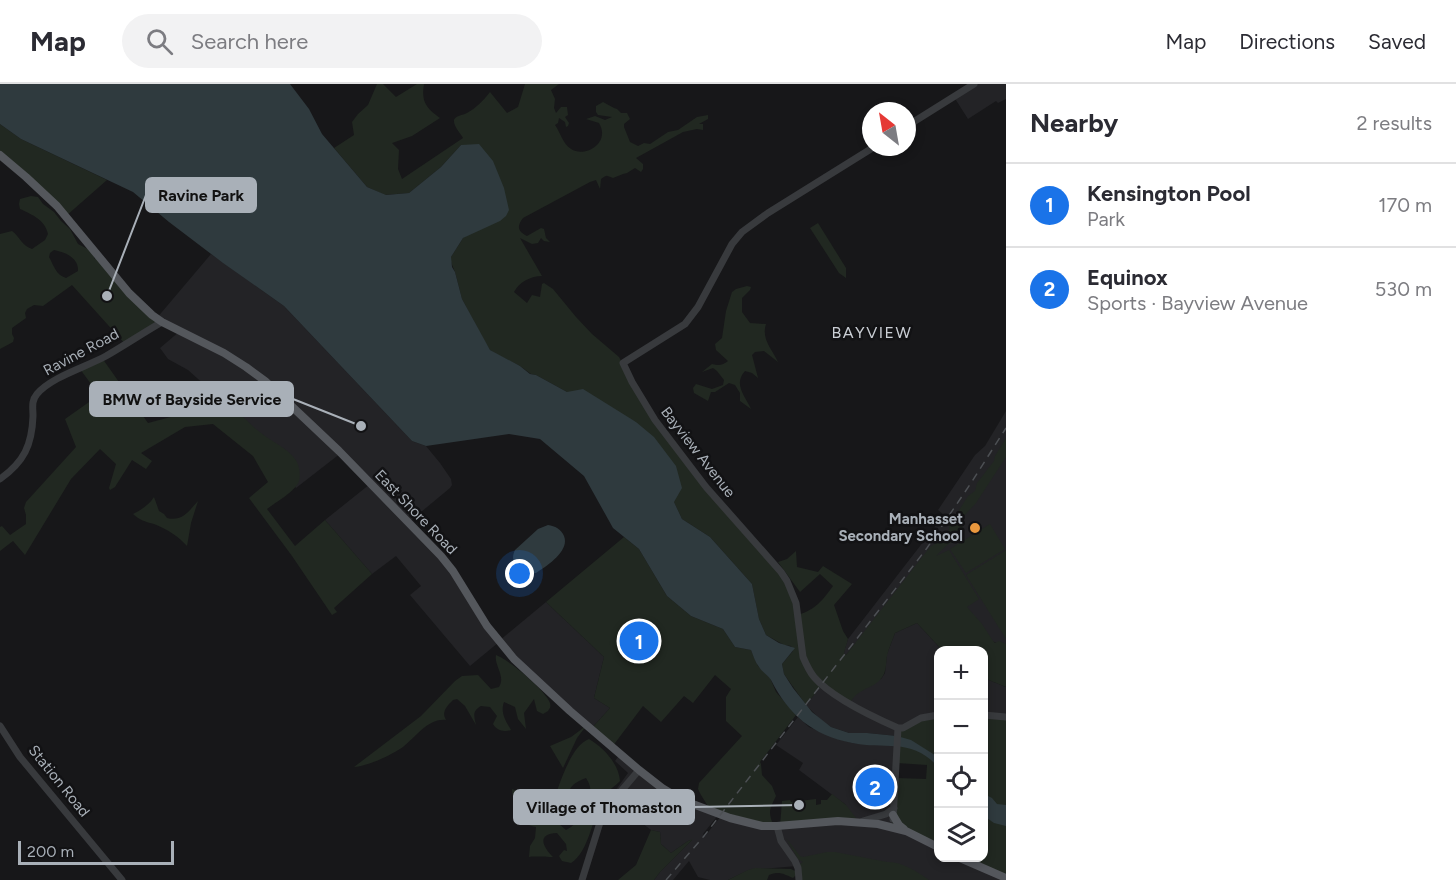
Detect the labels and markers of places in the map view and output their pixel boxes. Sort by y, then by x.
callout: Ravine Park [146,178,256,212]
callout: BMW of Bayside Service [90,382,293,416]
place label: Manhasset Secondary School [838,510,963,545]
marker: Manhasset Secondary School [968,521,982,535]
pin: 1 [620,618,658,664]
pin: 2 [856,764,894,810]
callout: Village of Thomaston [514,790,694,824]

